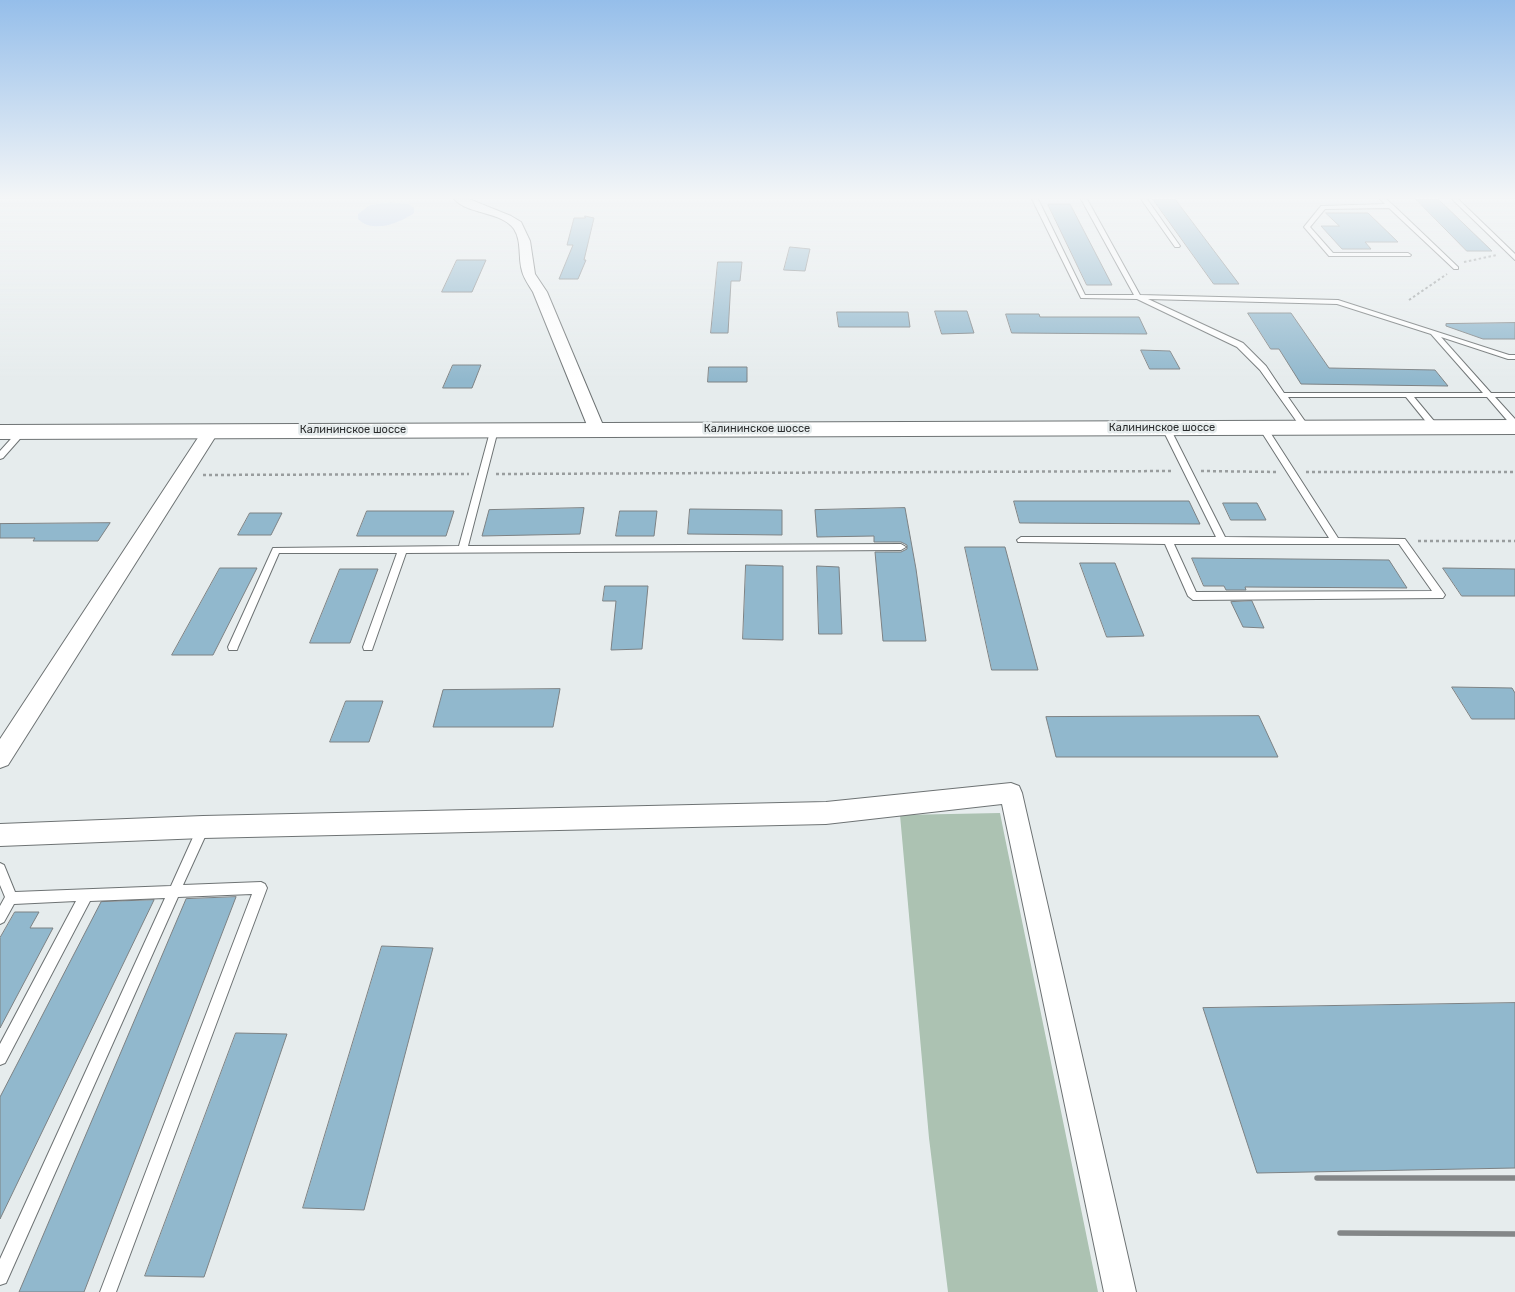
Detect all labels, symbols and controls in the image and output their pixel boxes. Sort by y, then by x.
street label: Калининское шоссе [1109,421,1215,435]
street label: Калининское шоссе [704,422,810,436]
street label: Калининское шоссе [300,423,406,437]

